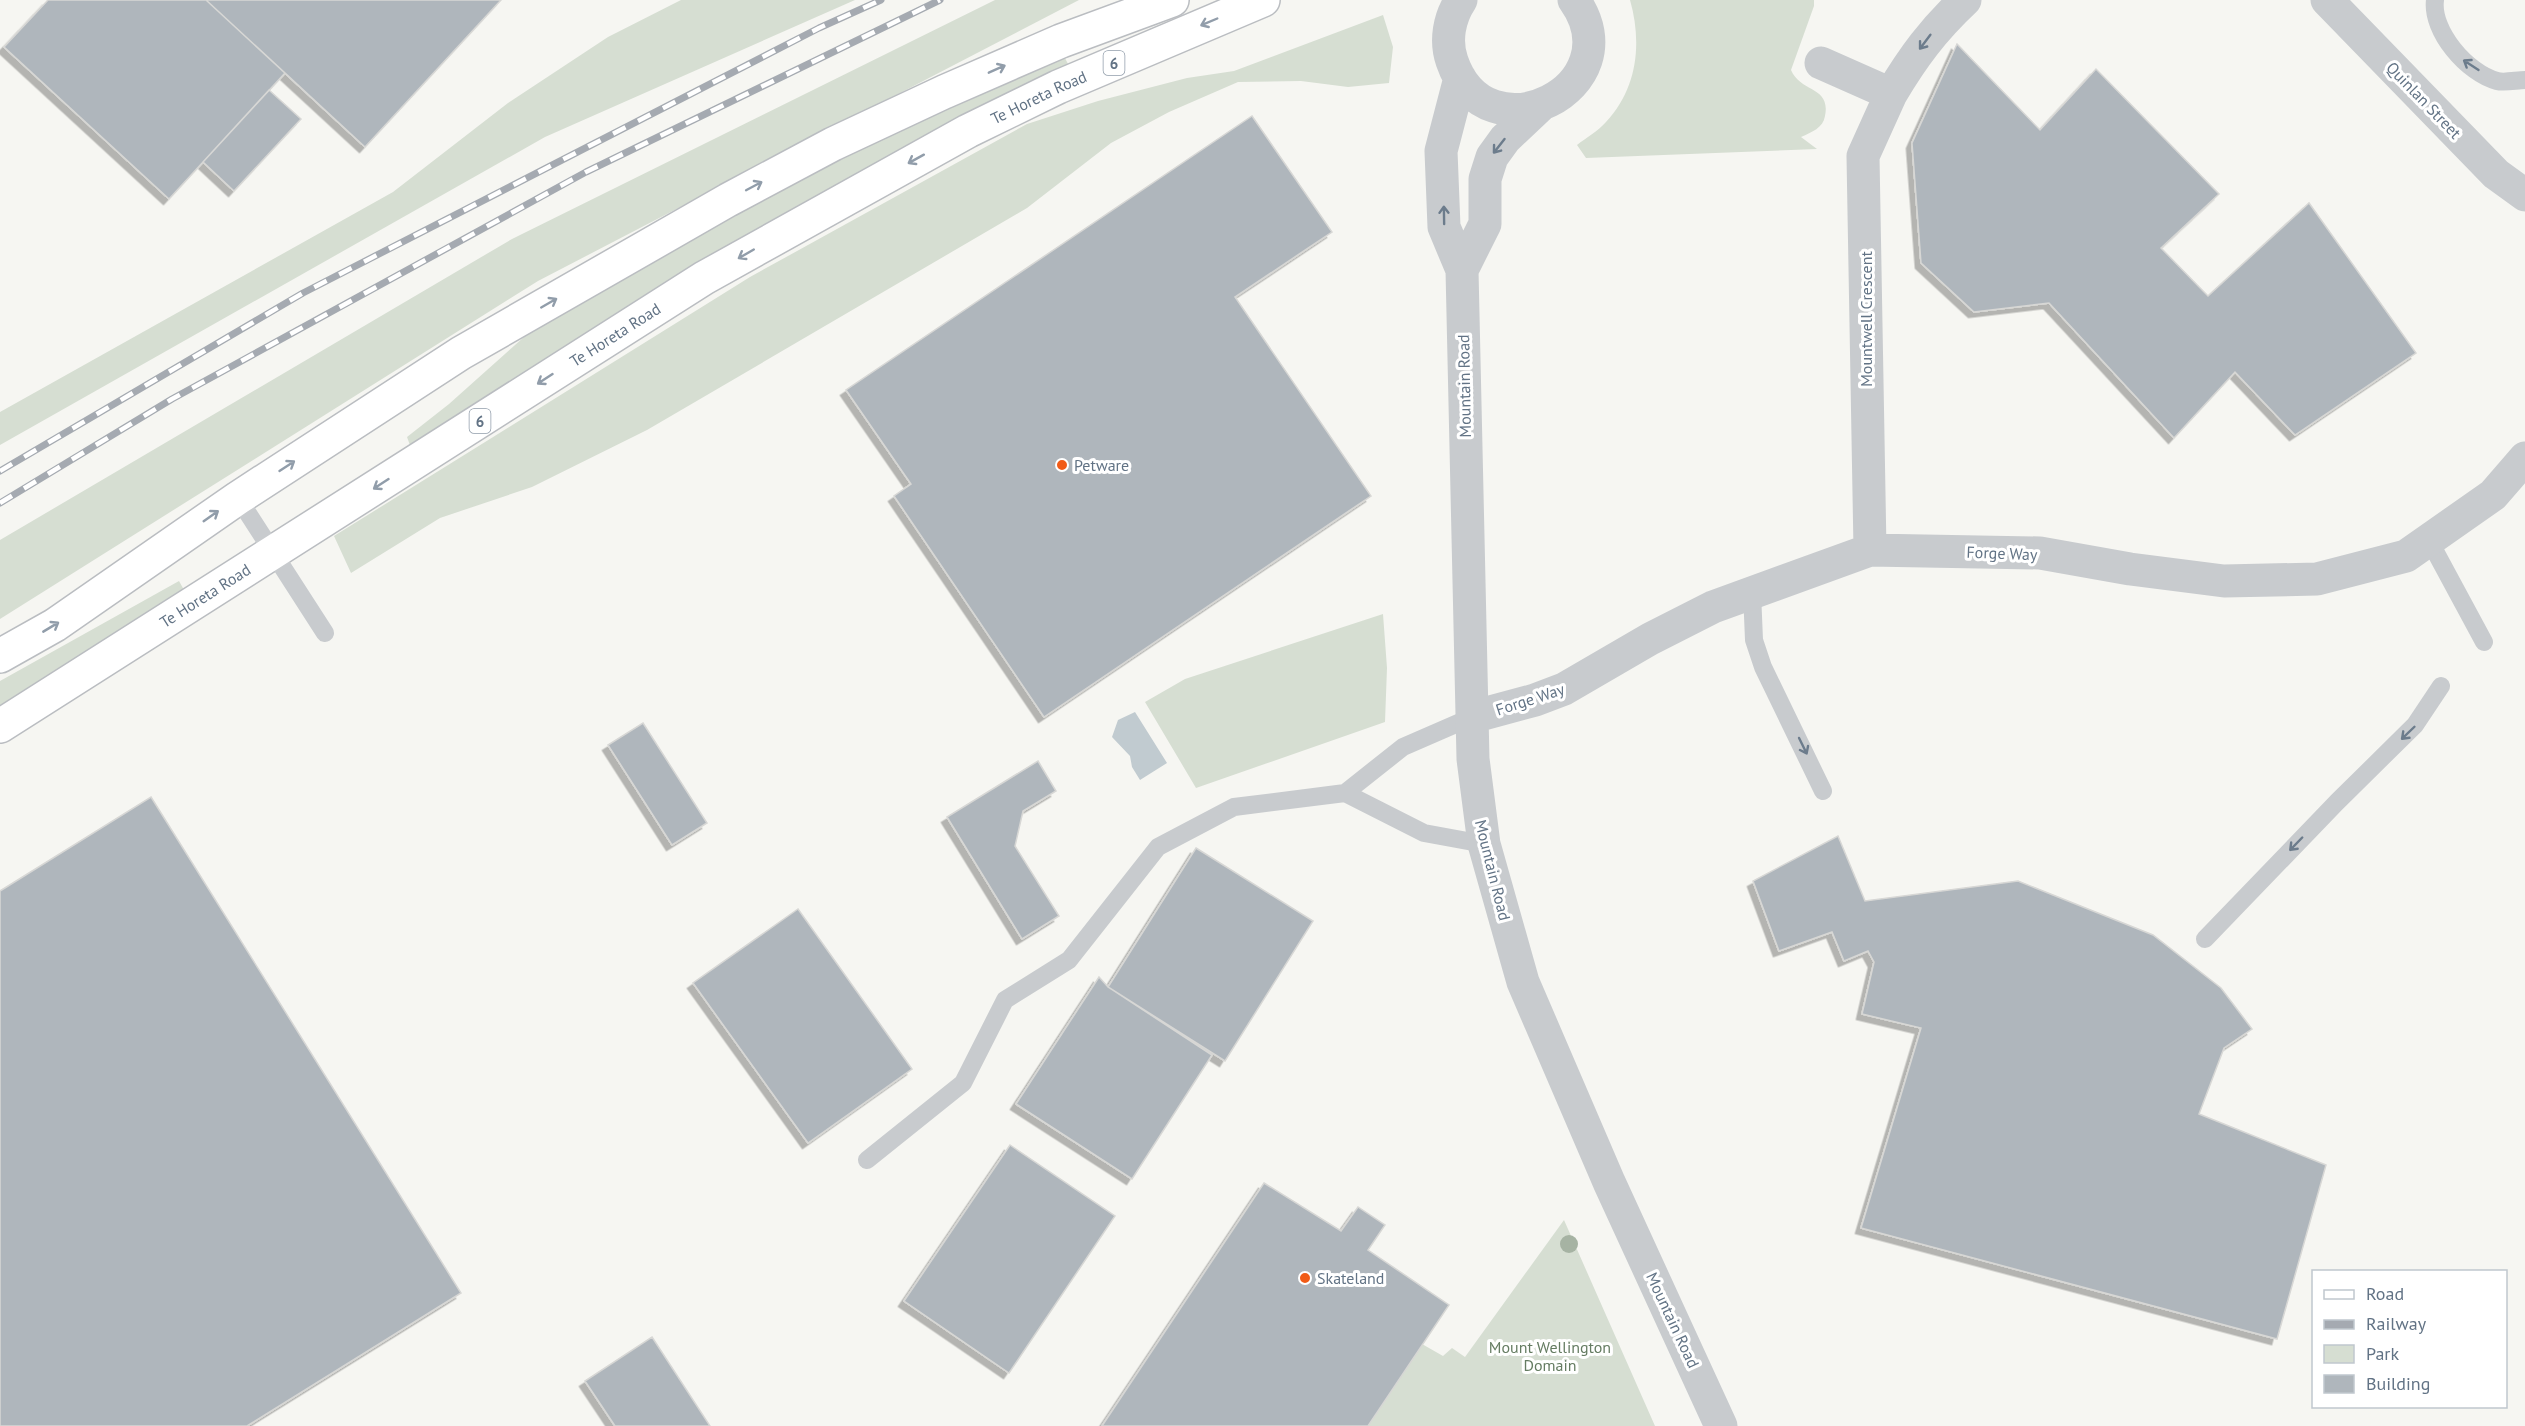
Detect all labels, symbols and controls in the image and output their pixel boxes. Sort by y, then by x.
one-way arrow [1200,17,1218,29]
one-way arrow [1919,34,1931,50]
road number: 6 [1104,51,1124,75]
street label: Quinlan Street [2382,57,2466,143]
one-way arrow [2463,59,2480,71]
one-way arrow [988,62,1006,74]
street label: Te Horeta Road [987,66,1090,128]
one-way arrow [1493,138,1506,154]
one-way arrow [908,154,926,165]
one-way arrow [745,180,763,191]
one-way arrow [1438,206,1450,226]
one-way arrow [738,248,755,260]
street label: Mountwell Crescent [1856,251,1876,387]
one-way arrow [539,297,557,308]
street label: Te Horeta Road [566,298,664,371]
street label: Mountain Road [1453,334,1475,438]
one-way arrow [537,374,554,386]
road number: 6 [470,409,490,433]
place label: Petware [1074,455,1129,475]
marker: Petware [1055,458,1069,472]
one-way arrow [278,460,295,472]
one-way arrow [373,479,390,491]
one-way arrow [203,510,219,522]
street label: Forge Way [1966,542,2038,564]
street label: Te Horeta Road [156,559,254,632]
one-way arrow [42,620,59,632]
street label: Forge Way [1493,678,1567,719]
one-way arrow [2400,726,2415,740]
one-way arrow [1797,737,1809,755]
street label: Mountain Road [1471,818,1515,922]
one-way arrow [2289,837,2304,852]
place label: Skateland [1317,1268,1384,1288]
street label: Mountain Road [1642,1269,1704,1371]
legend [2312,1270,2507,1408]
marker: Skateland [1298,1271,1312,1285]
text: Road [2366,1282,2404,1305]
text: Railway [2366,1312,2427,1335]
park label: Mount Wellington Domain [1489,1337,1611,1375]
text: Park [2366,1342,2399,1365]
text: Building [2366,1372,2430,1395]

